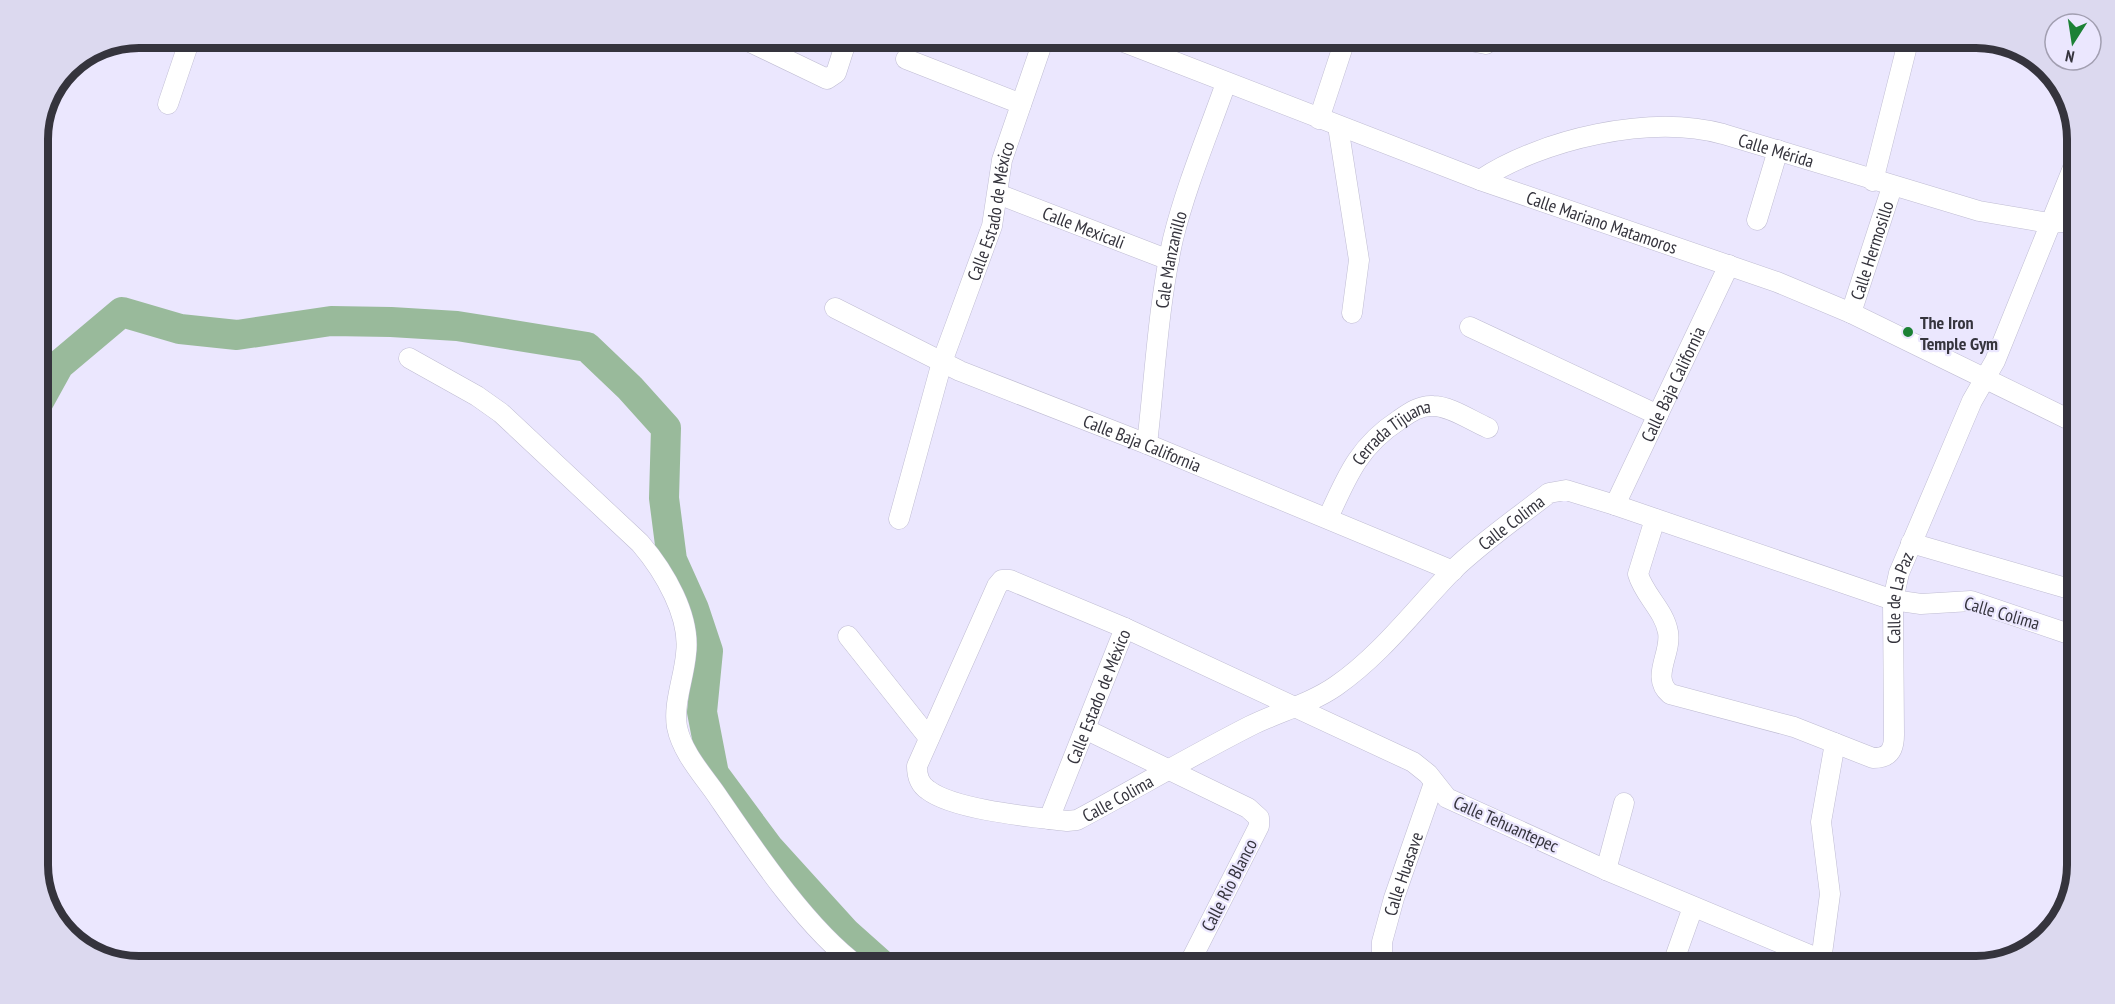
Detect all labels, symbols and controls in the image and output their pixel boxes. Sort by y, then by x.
north arrow [2043,12,2103,72]
text: N [2064,46,2076,67]
street label: Calle Mérida [1736,128,1817,172]
street label: Calle Estado de México [961,138,1019,284]
street label: Calle Mariano Matamoros [1523,185,1681,258]
street label: Calle Hermosillo [1845,198,1898,303]
street label: Calle Mexicali [1039,201,1128,253]
street label: Cale Manzanillo [1150,208,1192,310]
place label: The Iron Temple Gym [1920,311,1998,355]
street label: Calle Baja California [1635,323,1710,445]
marker: The Iron Temple Gym [1901,325,1915,339]
street label: Cerrada Tijuana [1346,394,1432,469]
street label: Calle Baja California [1080,409,1205,477]
street label: Calle Colima [1473,489,1549,555]
street label: Calle de La Paz [1882,548,1918,644]
street label: Calle Colima [1962,591,2042,635]
street label: Calle Estado de México [1061,625,1135,767]
street label: Calle Colima [1078,769,1157,827]
street label: Calle Tehuantepec [1450,791,1563,858]
street label: Calle Huasave [1378,829,1428,918]
street label: Calle Rio Blanco [1196,835,1262,935]

